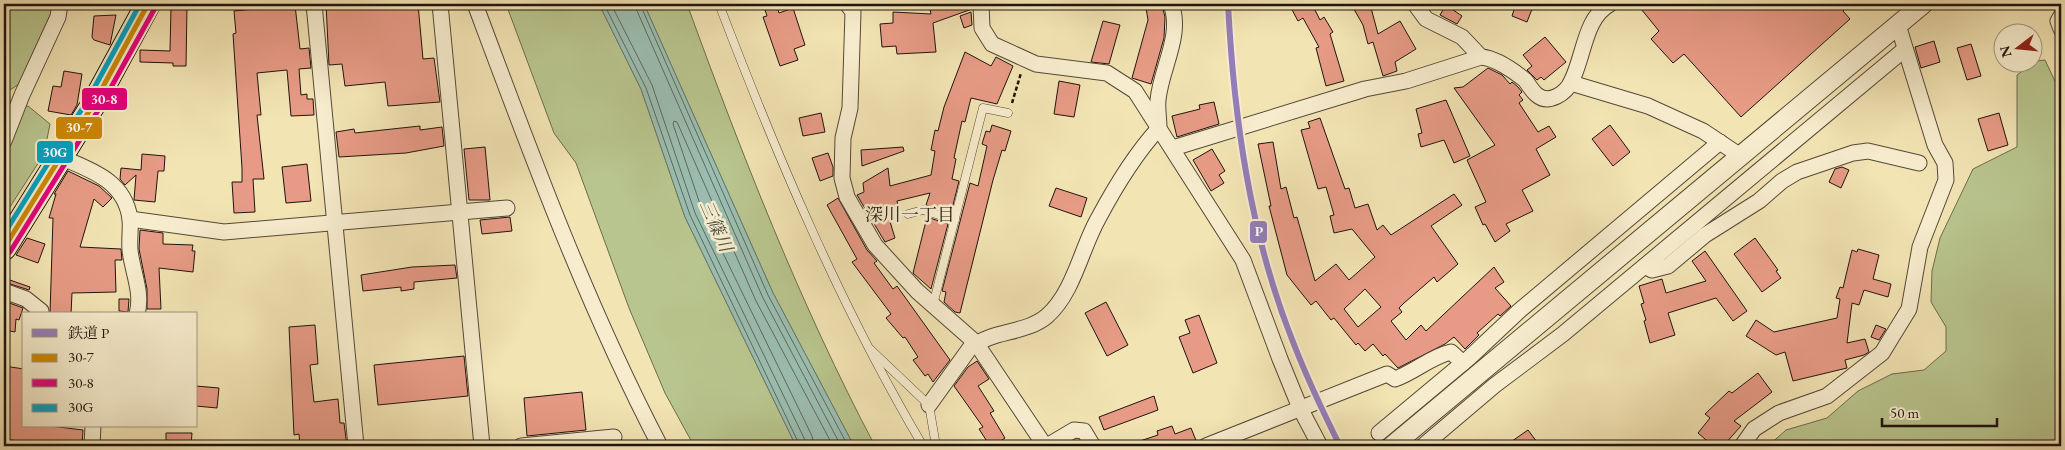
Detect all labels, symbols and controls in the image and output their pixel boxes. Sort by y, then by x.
north arrow [1992,22,2042,72]
text: N [1995,43,2016,60]
line badge: 30-8 [81,87,128,111]
text: 30-8 [91,90,117,108]
line badge: 30-7 [55,116,103,140]
text: 30-7 [66,118,93,136]
line badge: 30G [36,140,74,164]
text: 30G [43,143,67,161]
water label: 三篠川 [695,196,739,257]
district label: 深川一丁目 [865,203,955,226]
line badge: P [1249,220,1268,244]
text: P [1255,222,1264,240]
legend [22,312,198,428]
text: 鉄道 P [68,323,109,342]
text: 30-7 [68,347,95,366]
text: 30-8 [68,373,94,392]
scale bar [1882,395,1998,427]
text: 30G [68,397,93,416]
text: 50 m [1890,403,1919,422]

